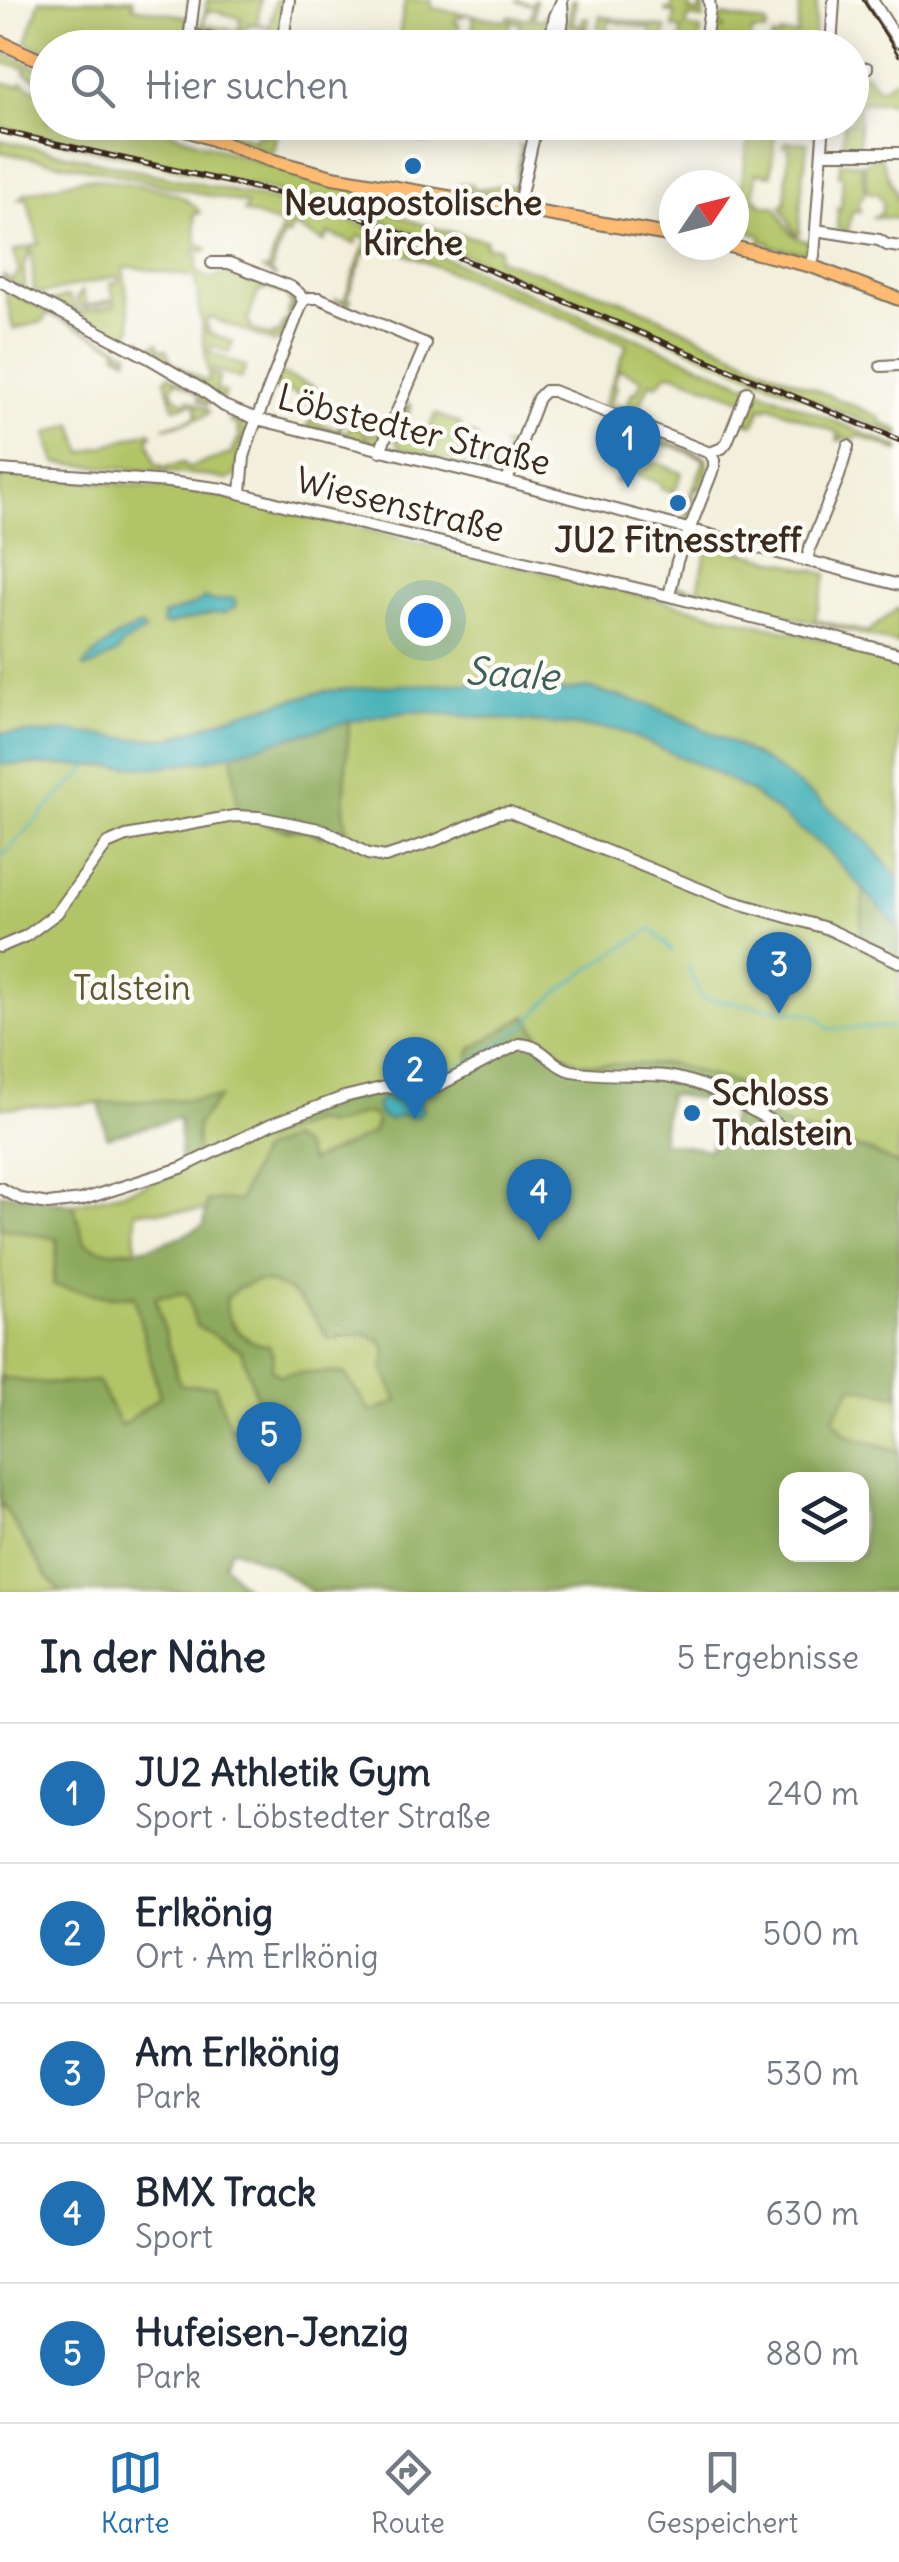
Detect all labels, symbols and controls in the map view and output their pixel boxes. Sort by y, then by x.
search box [30,30,869,140]
icon: search [65,58,120,113]
text: Hier suchen [145,62,349,109]
marker: Neuapostolische Kirche [402,155,424,177]
north arrow [659,170,749,260]
place label: Neuapostolische Kirche [284,180,542,264]
street label: Löbstedter Straße [273,374,555,484]
pin: 1 [596,406,660,488]
street label: Wiesenstraße [292,457,509,551]
marker: JU2 Fitnesstreff [667,492,689,514]
place label: JU2 Fitnesstreff [555,517,803,561]
your location [400,595,451,646]
water label: Saale [464,647,563,700]
pin: 3 [746,932,812,1014]
park label: Talstein [73,965,191,1009]
pin: 2 [382,1036,448,1119]
place label: Schloss Thalstein [712,1070,853,1154]
marker: Schloss Thalstein [681,1102,703,1124]
pin: 4 [506,1158,572,1241]
pin: 5 [236,1402,302,1484]
map controls [779,1472,869,1562]
button: layers [779,1472,869,1562]
text: In der Nähe [40,1631,266,1683]
text: 5 Ergebnisse [677,1637,859,1678]
text: JU2 Athletik Gym [135,1749,431,1796]
text: 1 [66,1773,79,1814]
text: 240 m [767,1773,859,1814]
text: Sport · Löbstedter Straße [135,1796,491,1837]
text: Erlkönig [135,1889,273,1936]
text: 2 [64,1913,81,1954]
text: 500 m [763,1913,859,1954]
text: Ort · Am Erlkönig [135,1936,379,1977]
text: Am Erlkönig [135,2029,340,2076]
text: 3 [63,2053,82,2094]
text: 530 m [766,2053,859,2094]
text: Park [135,2076,201,2117]
text: BMX Track [135,2169,316,2216]
text: 4 [63,2193,82,2234]
text: 630 m [766,2193,859,2234]
text: Sport [135,2216,213,2257]
text: Hufeisen-Jenzig [135,2309,409,2356]
text: 5 [63,2333,82,2374]
text: 880 m [765,2333,859,2374]
text: Park [135,2356,201,2397]
tab: Karte [101,2445,170,2541]
tab: Route [371,2445,445,2541]
tab: Gespeichert [646,2445,798,2541]

